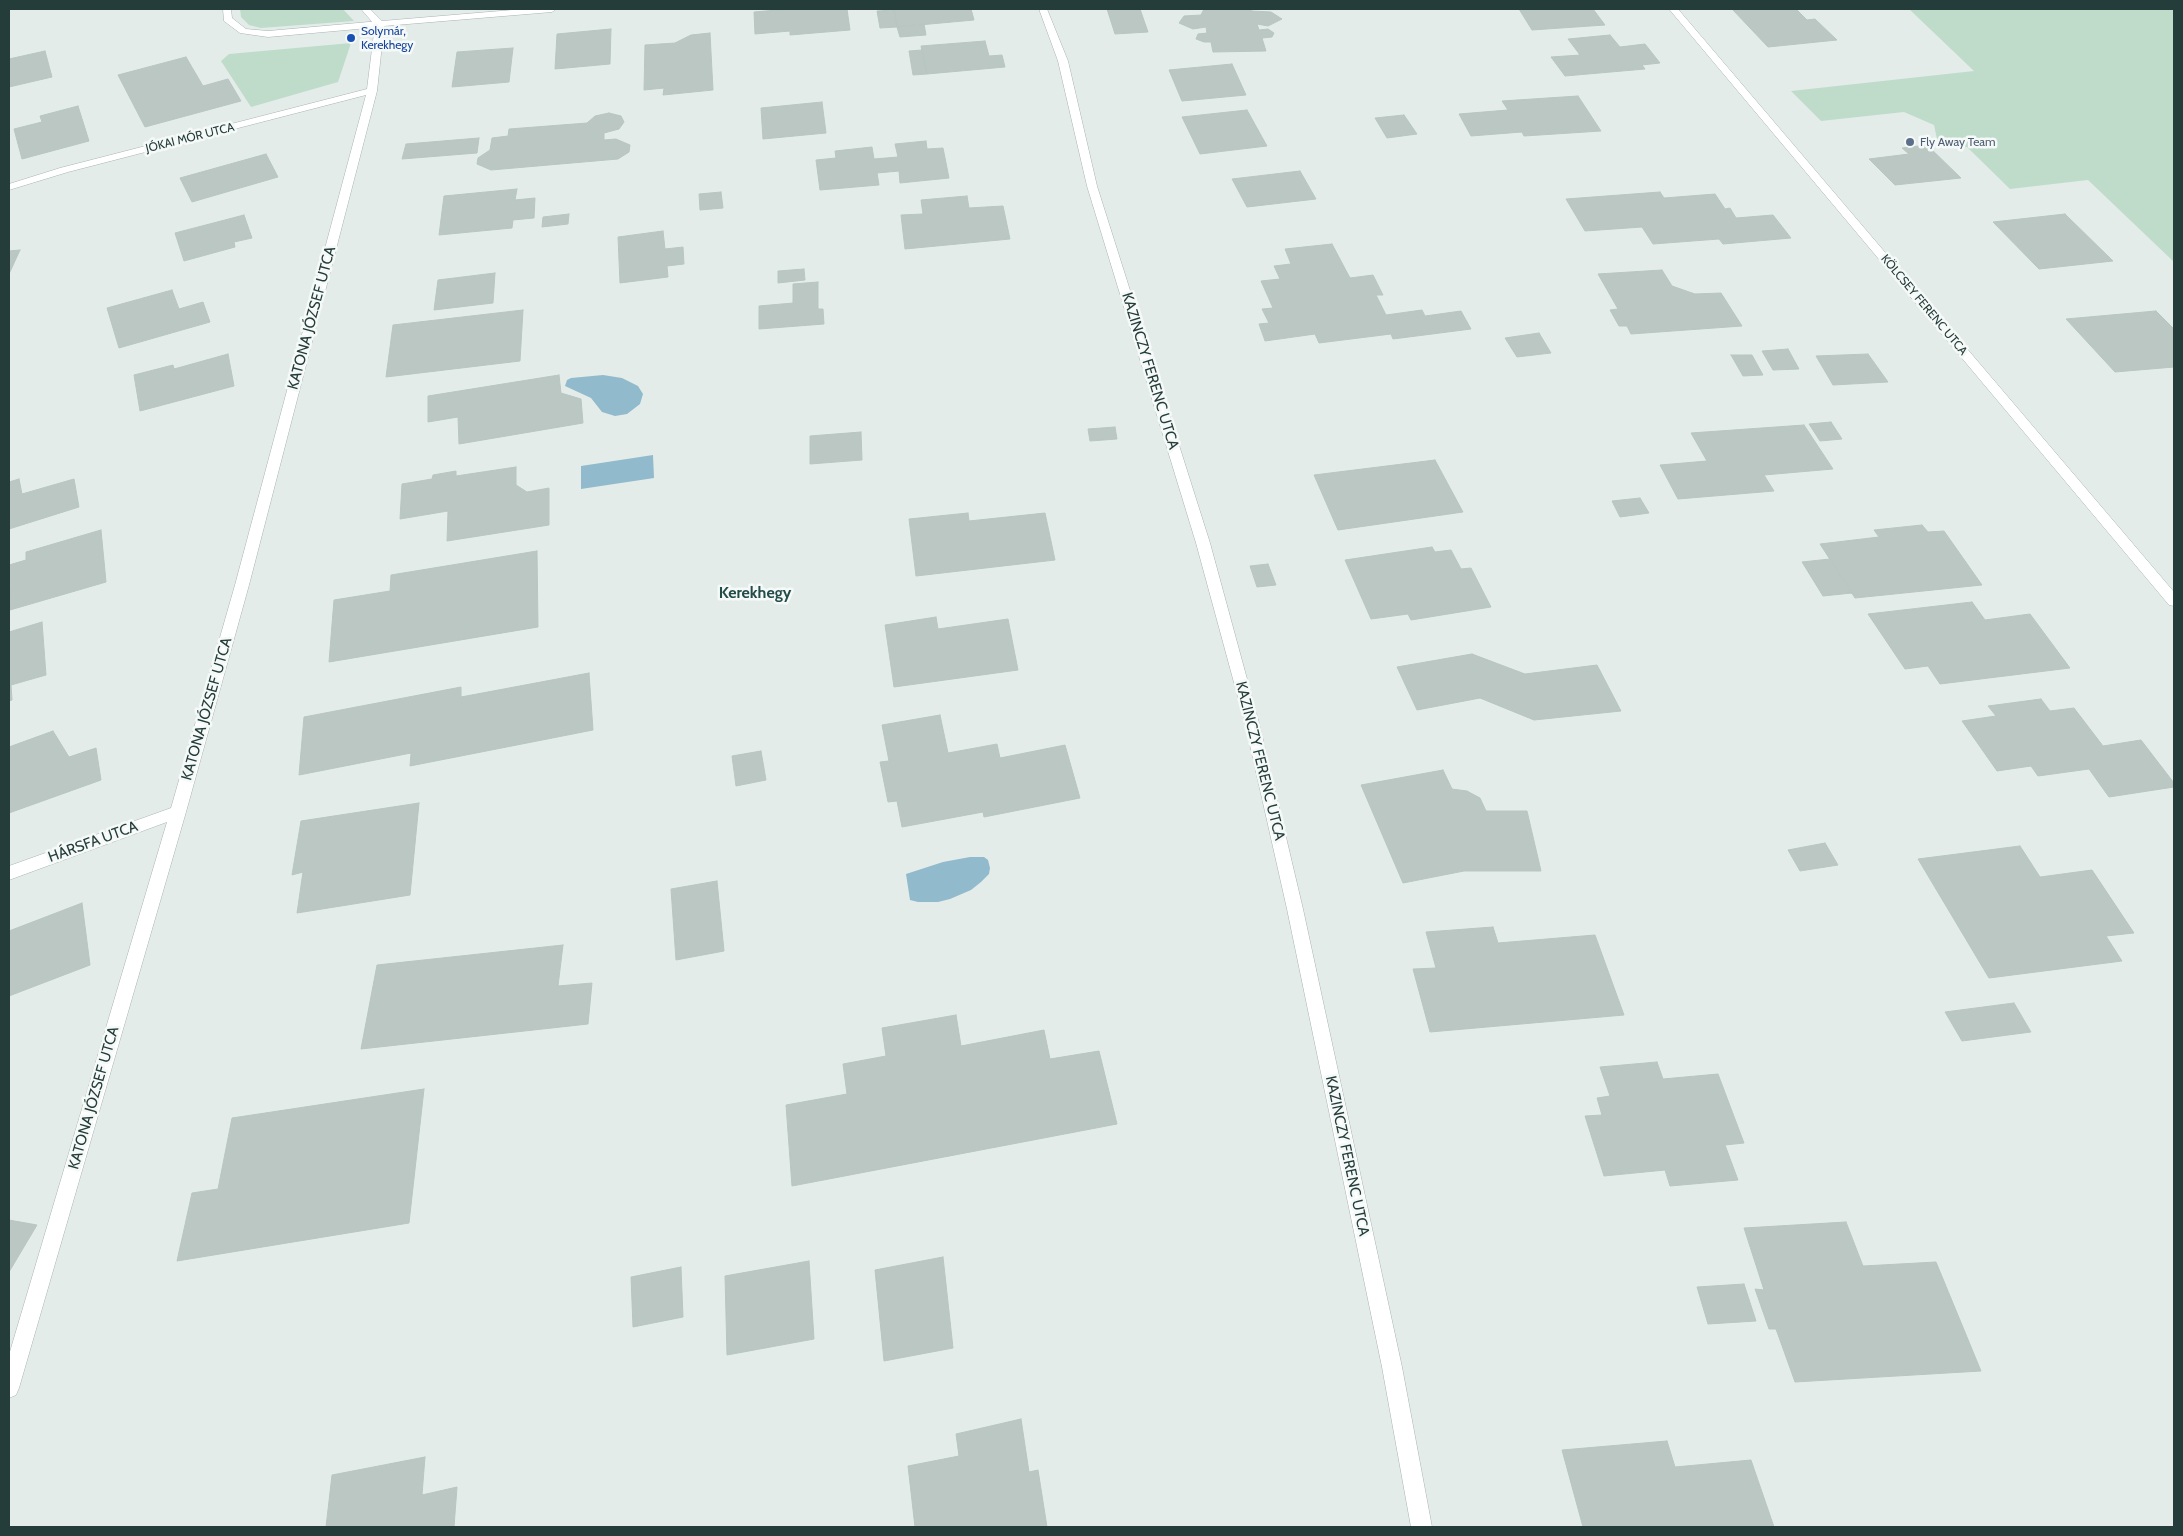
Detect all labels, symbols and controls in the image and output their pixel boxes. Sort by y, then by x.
place label: Solymár, Kerekhegy [361,24,413,52]
marker: Solymár, Kerekhegy [345,32,357,44]
street label: JÓKAI MÓR UTCA [144,120,236,156]
place label: Fly Away Team [1920,135,1996,149]
marker: Fly Away Team [1904,136,1916,148]
street label: KATONA JÓZSEF UTCA [284,244,340,392]
street label: KÖLCSEY FERENC UTCA [1878,252,1970,358]
street label: KAZINCZY FERENC UTCA [1118,290,1182,452]
district label: Kerekhegy [719,583,791,603]
street label: KATONA JÓZSEF UTCA [178,635,236,783]
street label: KAZINCZY FERENC UTCA [1232,680,1288,842]
street label: HÁRSFA UTCA [46,817,140,867]
street label: KATONA JÓZSEF UTCA [65,1024,123,1172]
street label: KAZINCZY FERENC UTCA [1321,1074,1373,1238]

